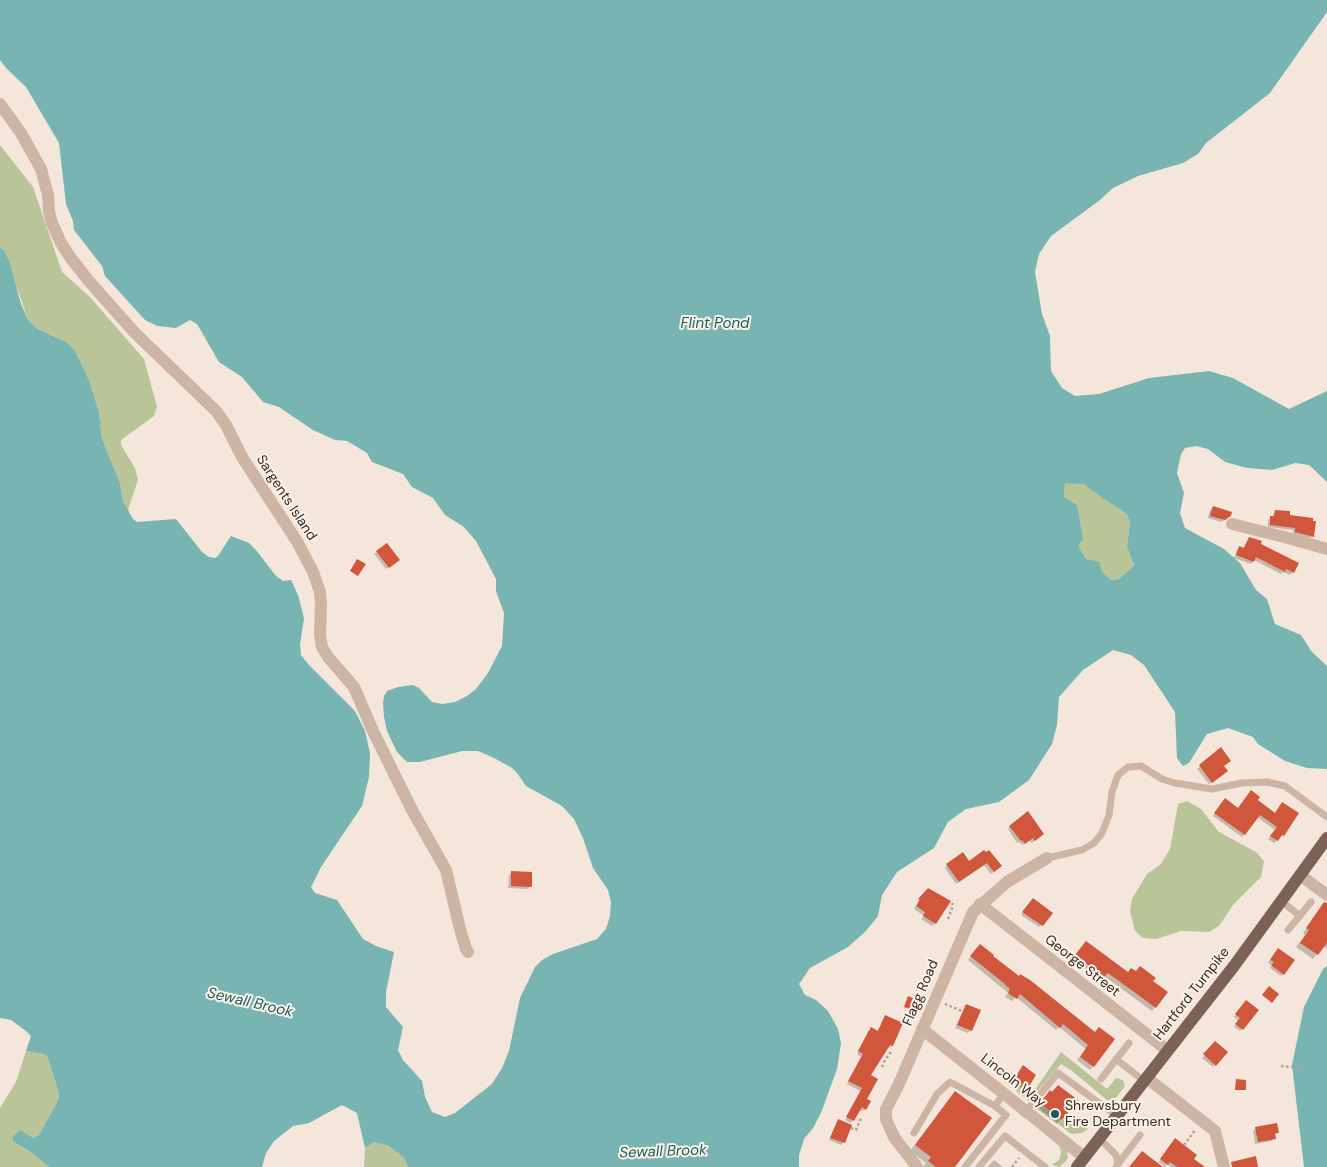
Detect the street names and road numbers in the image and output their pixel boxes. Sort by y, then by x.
street label: Sargents Island [252,452,320,544]
street label: George Street [1041,931,1123,1001]
street label: Hartford Turnpike [1151,944,1233,1044]
street label: Flagg Road [900,957,942,1029]
street label: Lincoln Way [977,1050,1049,1112]

